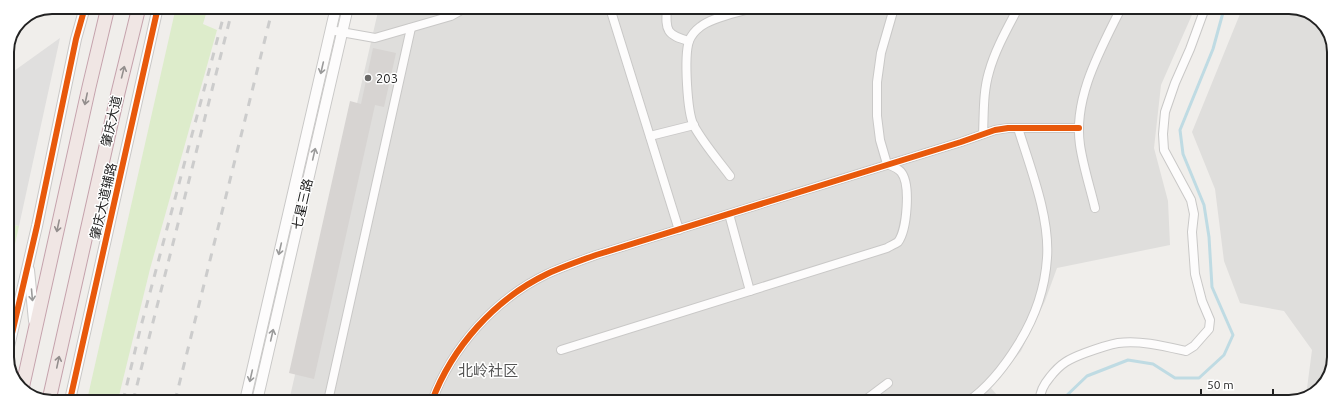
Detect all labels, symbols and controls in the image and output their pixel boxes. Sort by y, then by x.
one-way arrow [317,61,325,74]
one-way arrow [120,65,127,78]
place label: 203 [376,71,398,85]
marker: 203 [363,73,373,83]
one-way arrow [81,93,89,106]
street label: 肇庆大道 [98,94,124,148]
one-way arrow [310,148,318,161]
street label: 肇庆大道辅路 [87,161,119,241]
street label: 七星三路 [289,177,315,231]
one-way arrow [53,220,61,233]
one-way arrow [275,242,283,255]
one-way arrow [28,288,36,301]
one-way arrow [269,329,277,342]
one-way arrow [54,356,62,369]
district label: 北岭社区 [458,362,518,379]
one-way arrow [246,369,254,382]
scale bar [1201,371,1273,397]
text: 50 m [1207,378,1234,391]

